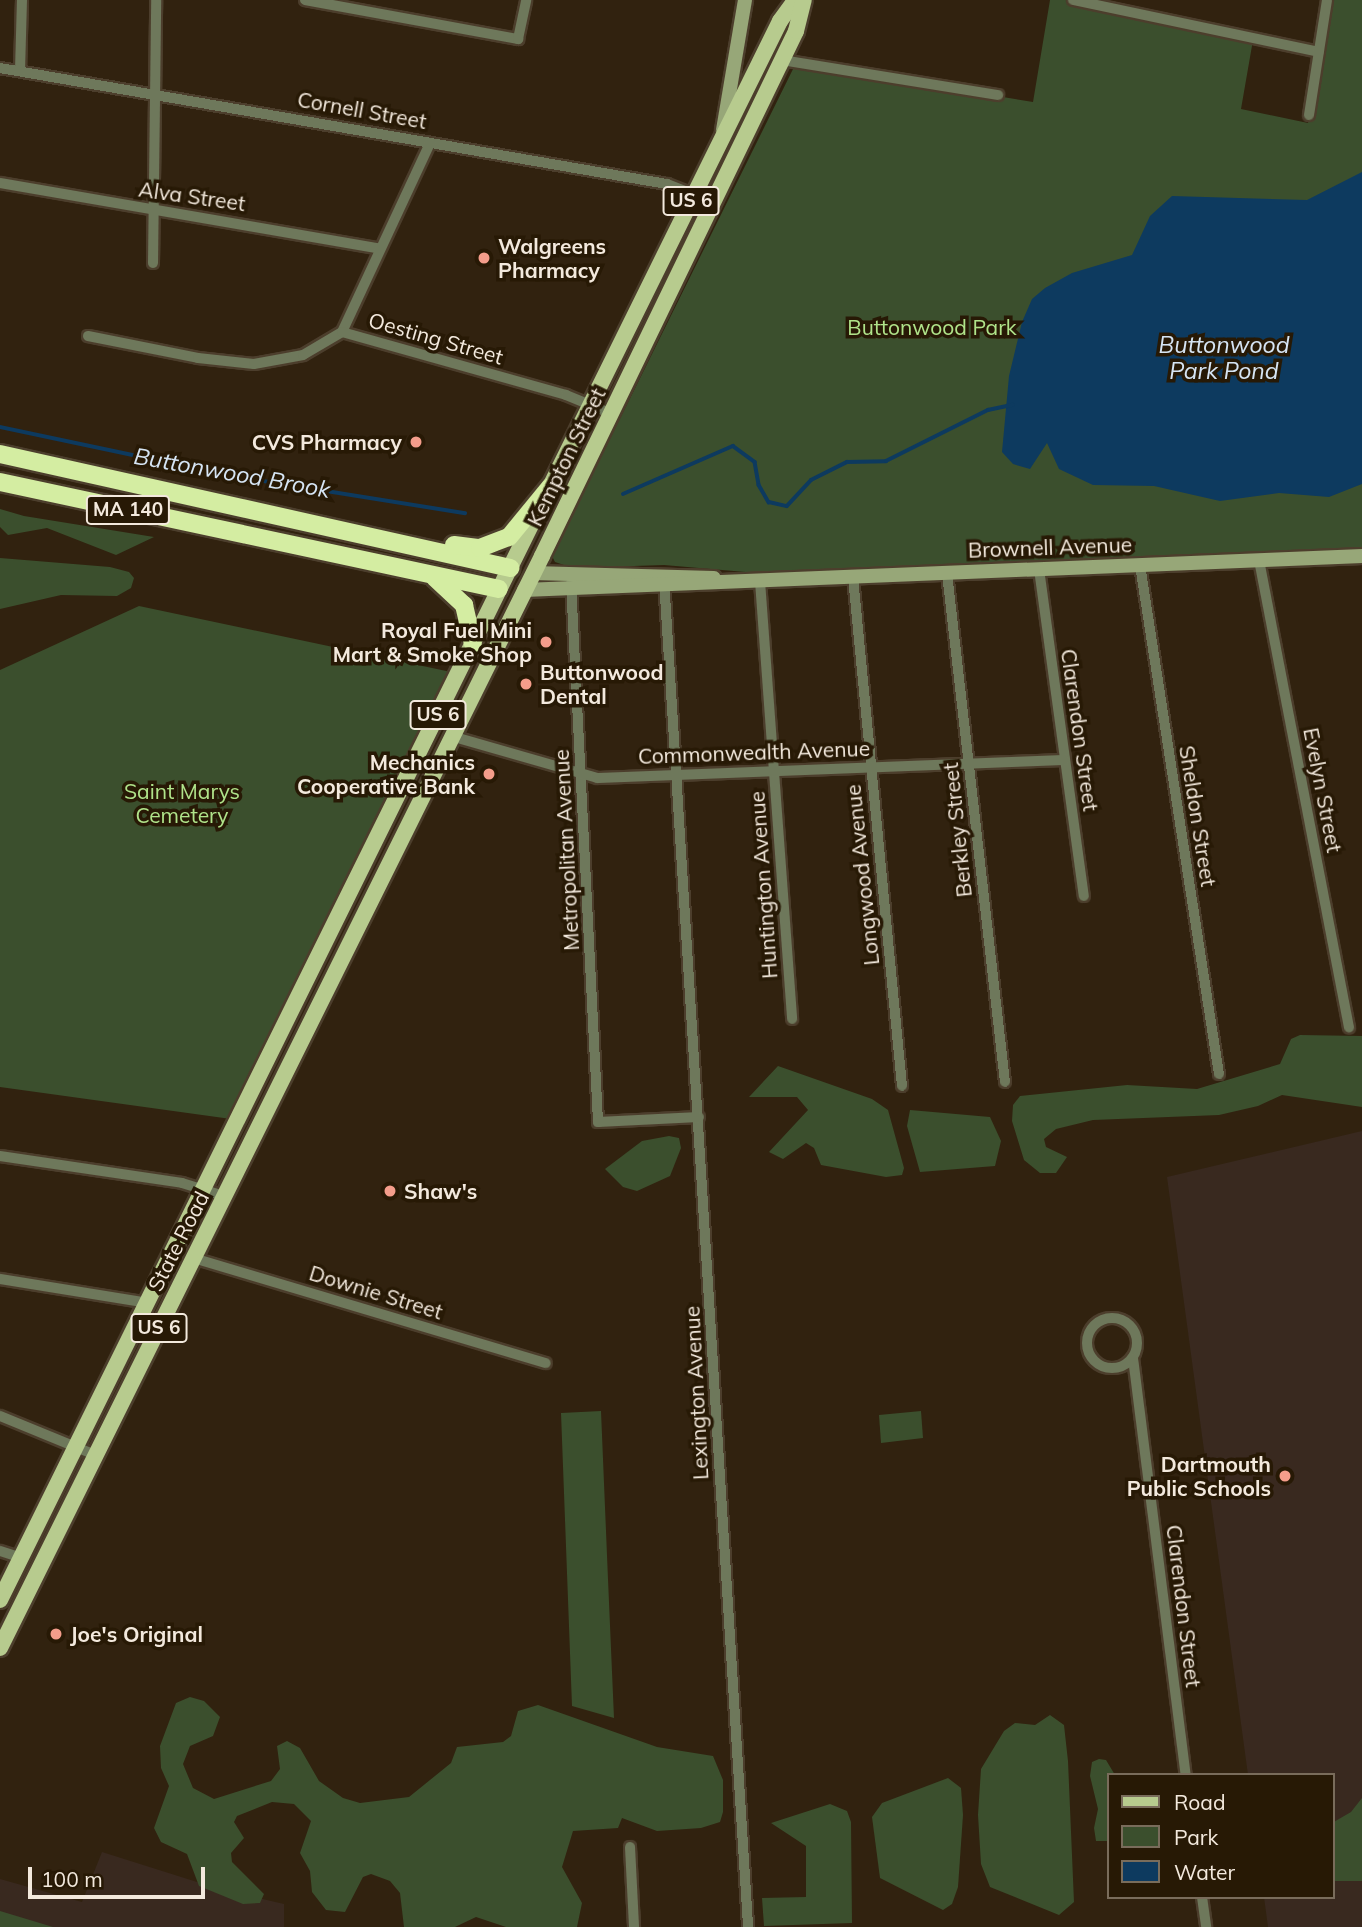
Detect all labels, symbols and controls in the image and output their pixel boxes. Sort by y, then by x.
street label: Cornell Street [296,86,428,134]
street label: Alva Street [137,176,247,216]
road number: US 6 [661,186,721,216]
place label: Walgreens Pharmacy [498,233,606,283]
marker: Walgreens Pharmacy [476,250,492,266]
street label: Oesting Street [366,307,506,369]
park label: Buttonwood Park [847,314,1017,340]
water label: Buttonwood Park Pond [1159,331,1289,385]
street label: Kempton Street [522,384,610,530]
place label: CVS Pharmacy [252,429,402,455]
marker: CVS Pharmacy [408,434,424,450]
water label: Buttonwood Brook [132,442,332,504]
road number: MA 140 [84,495,172,526]
street label: Brownell Avenue [968,532,1132,562]
place label: Royal Fuel Mini Mart & Smoke Shop [333,617,532,667]
marker: Royal Fuel Mini Mart & Smoke Shop [538,634,554,650]
street label: Clarendon Street [1056,647,1104,813]
place label: Buttonwood Dental [540,659,663,709]
marker: Buttonwood Dental [518,676,534,692]
road number: US 6 [408,700,468,730]
street label: Evelyn Street [1299,725,1347,855]
street label: Commonwealth Avenue [638,735,870,769]
street label: Sheldon Street [1174,744,1222,888]
place label: Mechanics Cooperative Bank [297,749,475,799]
street label: Metropolitan Avenue [548,749,584,951]
street label: Berkley Street [937,761,977,899]
marker: Mechanics Cooperative Bank [481,766,497,782]
park label: Saint Marys Cemetery [124,778,240,828]
street label: Longwood Avenue [840,783,884,967]
street label: Huntington Avenue [744,790,782,980]
place label: Shaw's [404,1178,477,1204]
marker: Shaw's [382,1183,398,1199]
street label: State Road [142,1187,214,1295]
street label: Downie Street [306,1260,446,1324]
street label: Lexington Avenue [679,1305,713,1481]
road number: US 6 [129,1312,189,1344]
place label: Dartmouth Public Schools [1127,1451,1271,1501]
marker: Dartmouth Public Schools [1277,1468,1293,1484]
street label: Clarendon Street [1162,1523,1206,1689]
place label: Joe's Original [70,1621,203,1647]
marker: Joe's Original [48,1626,64,1642]
legend [1106,1773,1334,1899]
text: Road [1174,1789,1225,1815]
text: Park [1174,1824,1218,1850]
scale bar [32,1854,208,1898]
text: Water [1174,1859,1235,1885]
text: 100 m [41,1866,103,1892]

